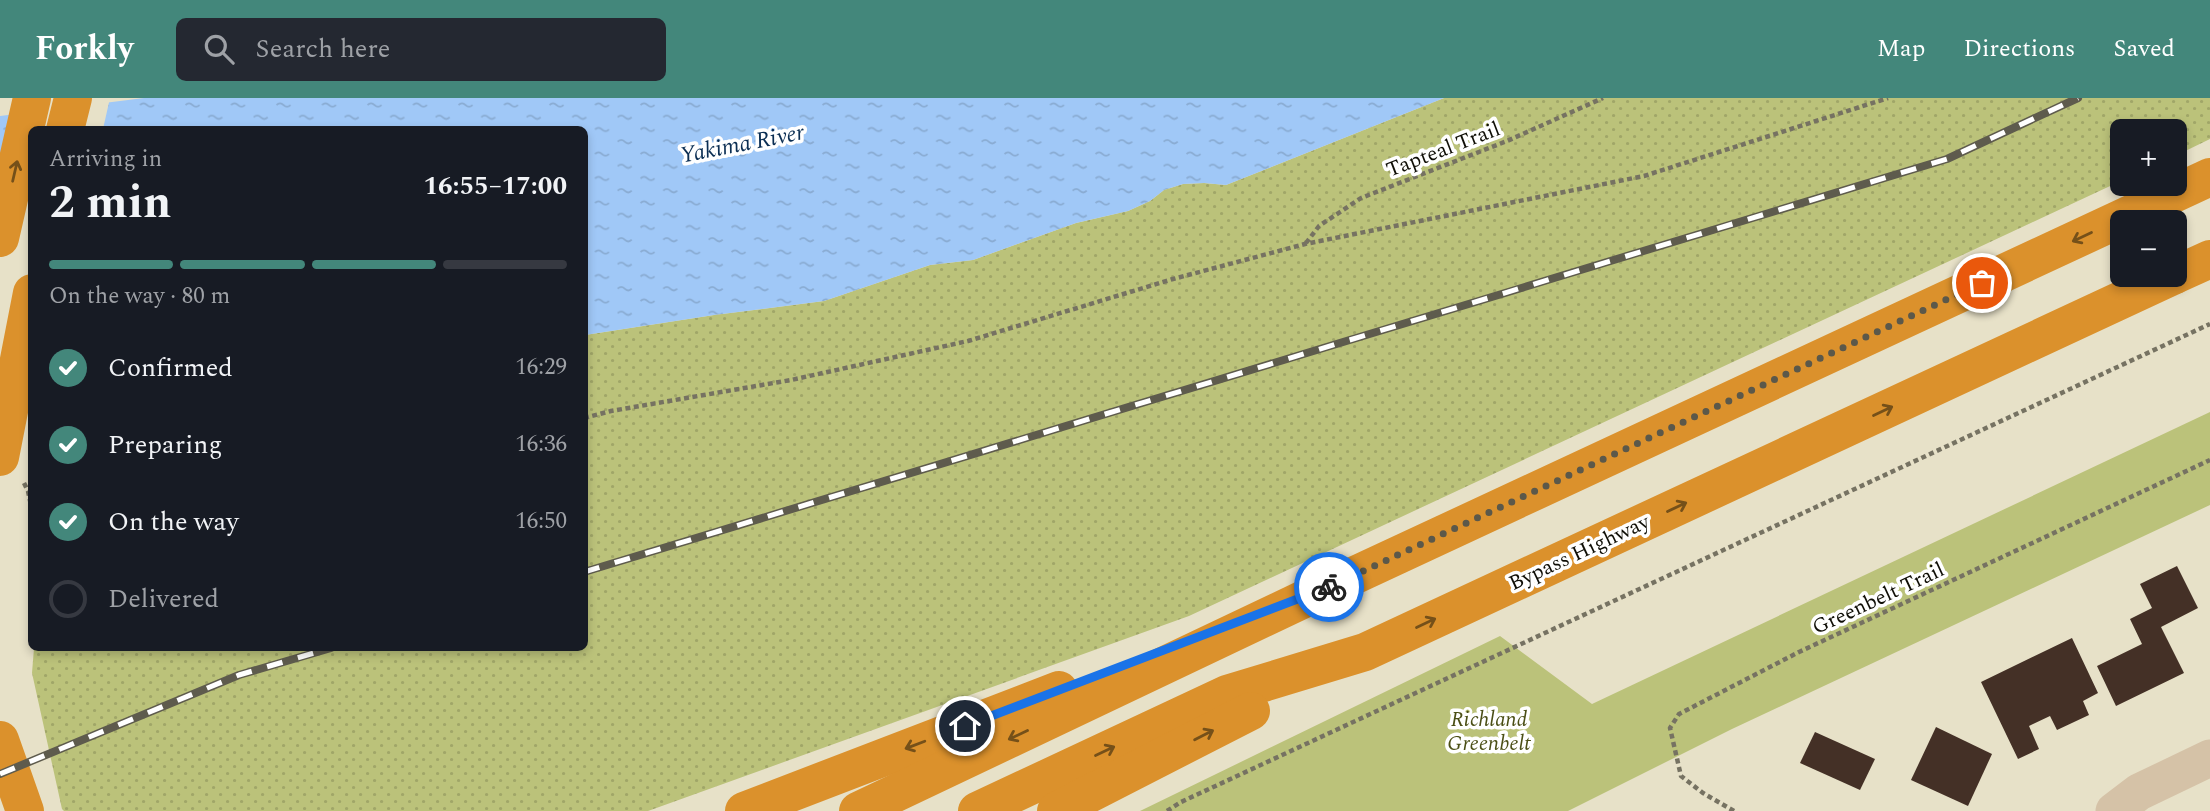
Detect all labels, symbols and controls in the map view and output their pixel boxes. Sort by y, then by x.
search box [176,18,666,81]
text: Forkly [35,24,134,74]
text: Search here [256,29,390,69]
icon: search [200,30,238,68]
text: Map [1877,31,1925,67]
text: Directions [1963,31,2075,67]
text: Saved [2113,31,2175,67]
street label: Tapteal Trail [1382,114,1505,186]
water label: Yakima River [677,115,808,174]
map controls [2110,119,2187,287]
button: + [2110,119,2187,196]
text: Arriving in [49,142,162,177]
one-way arrow [9,160,23,183]
text: 16:55–17:00 [423,166,567,206]
text: 2 min [49,168,171,238]
button: − [2110,210,2187,287]
one-way arrow [2071,231,2093,244]
pin [1952,253,2012,313]
icon: bag [1963,264,2001,302]
text: On the way · 80 m [49,279,230,314]
text: Confirmed [108,348,233,388]
icon: check [49,349,87,387]
text: 16:29 [515,350,567,385]
one-way arrow [1872,403,1893,417]
text: Preparing [108,425,222,465]
icon: check [49,426,87,464]
text: 16:36 [515,427,567,462]
one-way arrow [1666,499,1687,513]
text: On the way [108,502,239,542]
icon: check [49,503,87,541]
text: 16:50 [515,504,567,539]
street label: Bypass Highway [1504,506,1656,600]
courier [1294,552,1364,622]
street label: Greenbelt Trail [1807,554,1950,644]
icon: bike [1310,568,1348,606]
text: Delivered [108,579,219,619]
one-way arrow [1415,616,1437,629]
pin [935,696,995,756]
park label: Richland Greenbelt [1447,704,1531,760]
icon: home [946,707,984,745]
one-way arrow [1193,727,1214,741]
one-way arrow [1008,729,1029,743]
one-way arrow [905,740,927,753]
one-way arrow [1094,744,1115,757]

